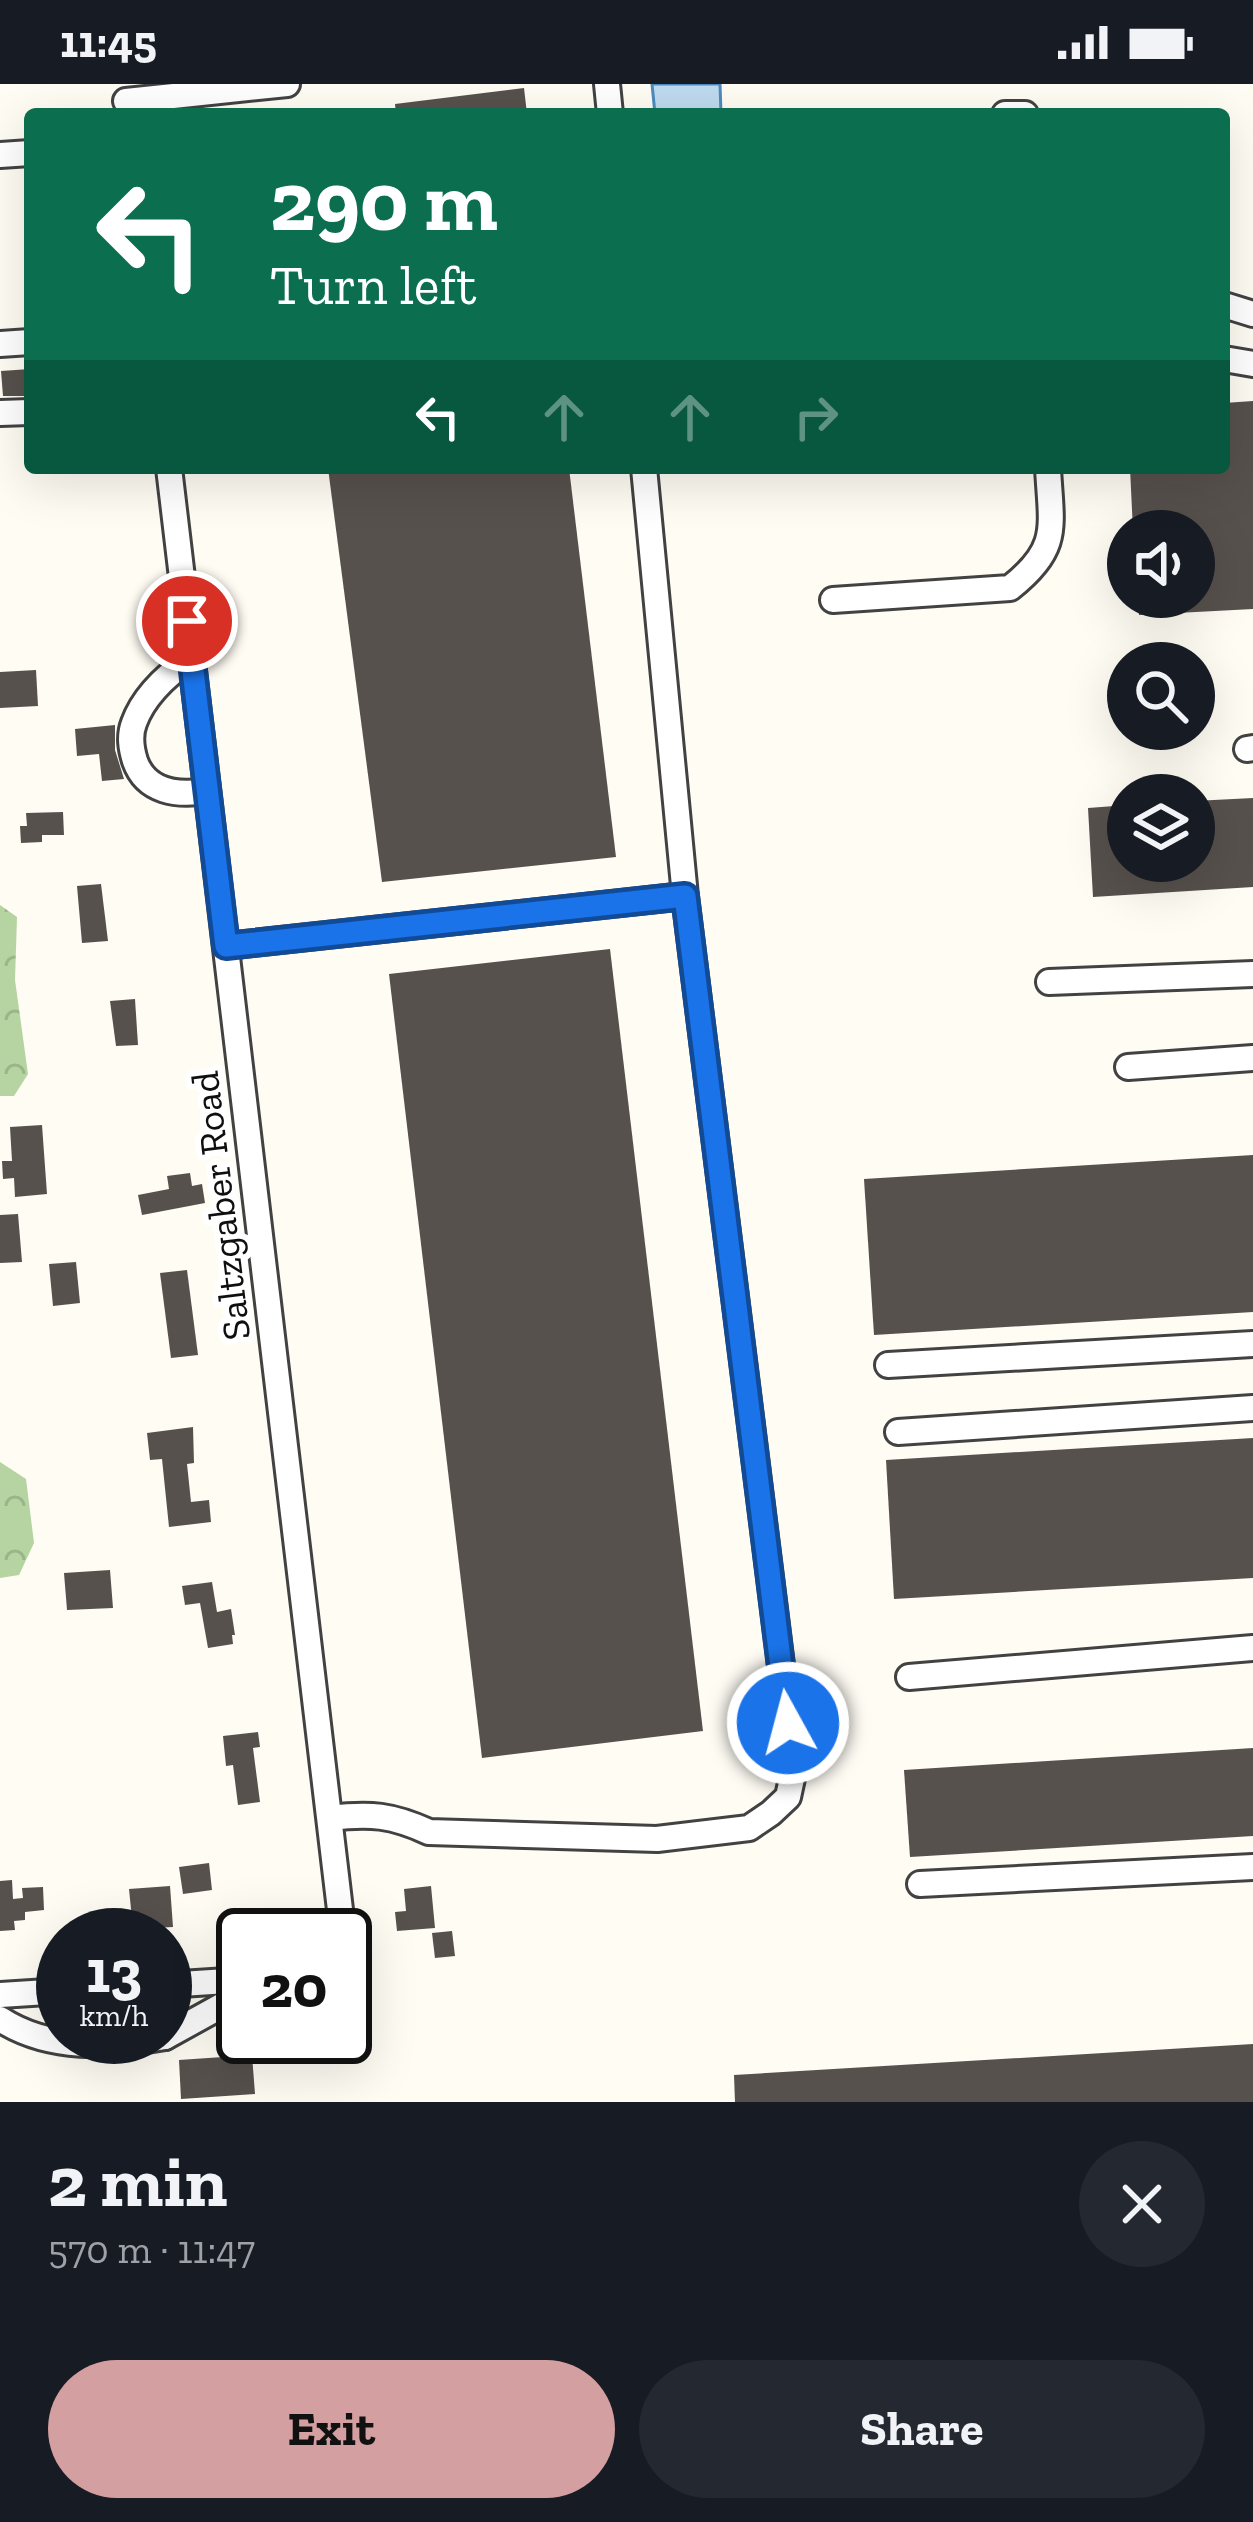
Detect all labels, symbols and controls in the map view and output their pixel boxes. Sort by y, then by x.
text: 11:45 [60,15,157,69]
text: 290 m [270,151,498,252]
icon: left [72,156,228,312]
text: Turn left [270,253,477,318]
icon: left [405,384,471,450]
icon: ahead [531,384,597,450]
icon: ahead [657,384,723,450]
icon: right [783,384,849,450]
map controls [1107,510,1215,882]
button: sound [1107,510,1215,618]
pin [136,570,238,672]
icon: arrive [154,588,220,654]
button: search [1107,642,1215,750]
button: layers [1107,774,1215,882]
street label: Saltzgaber Road [181,1069,260,1343]
position arrow [725,1660,851,1786]
speed limit sign: 20 [216,1908,372,2064]
text: 13 [86,1935,142,2007]
text: km/h [80,1998,148,2034]
text: 2 min [48,2138,227,2224]
button: close [1079,2141,1205,2267]
text: 570 m · 11:47 [48,2226,255,2273]
button: Exit [48,2360,615,2498]
button: Share [639,2360,1205,2498]

